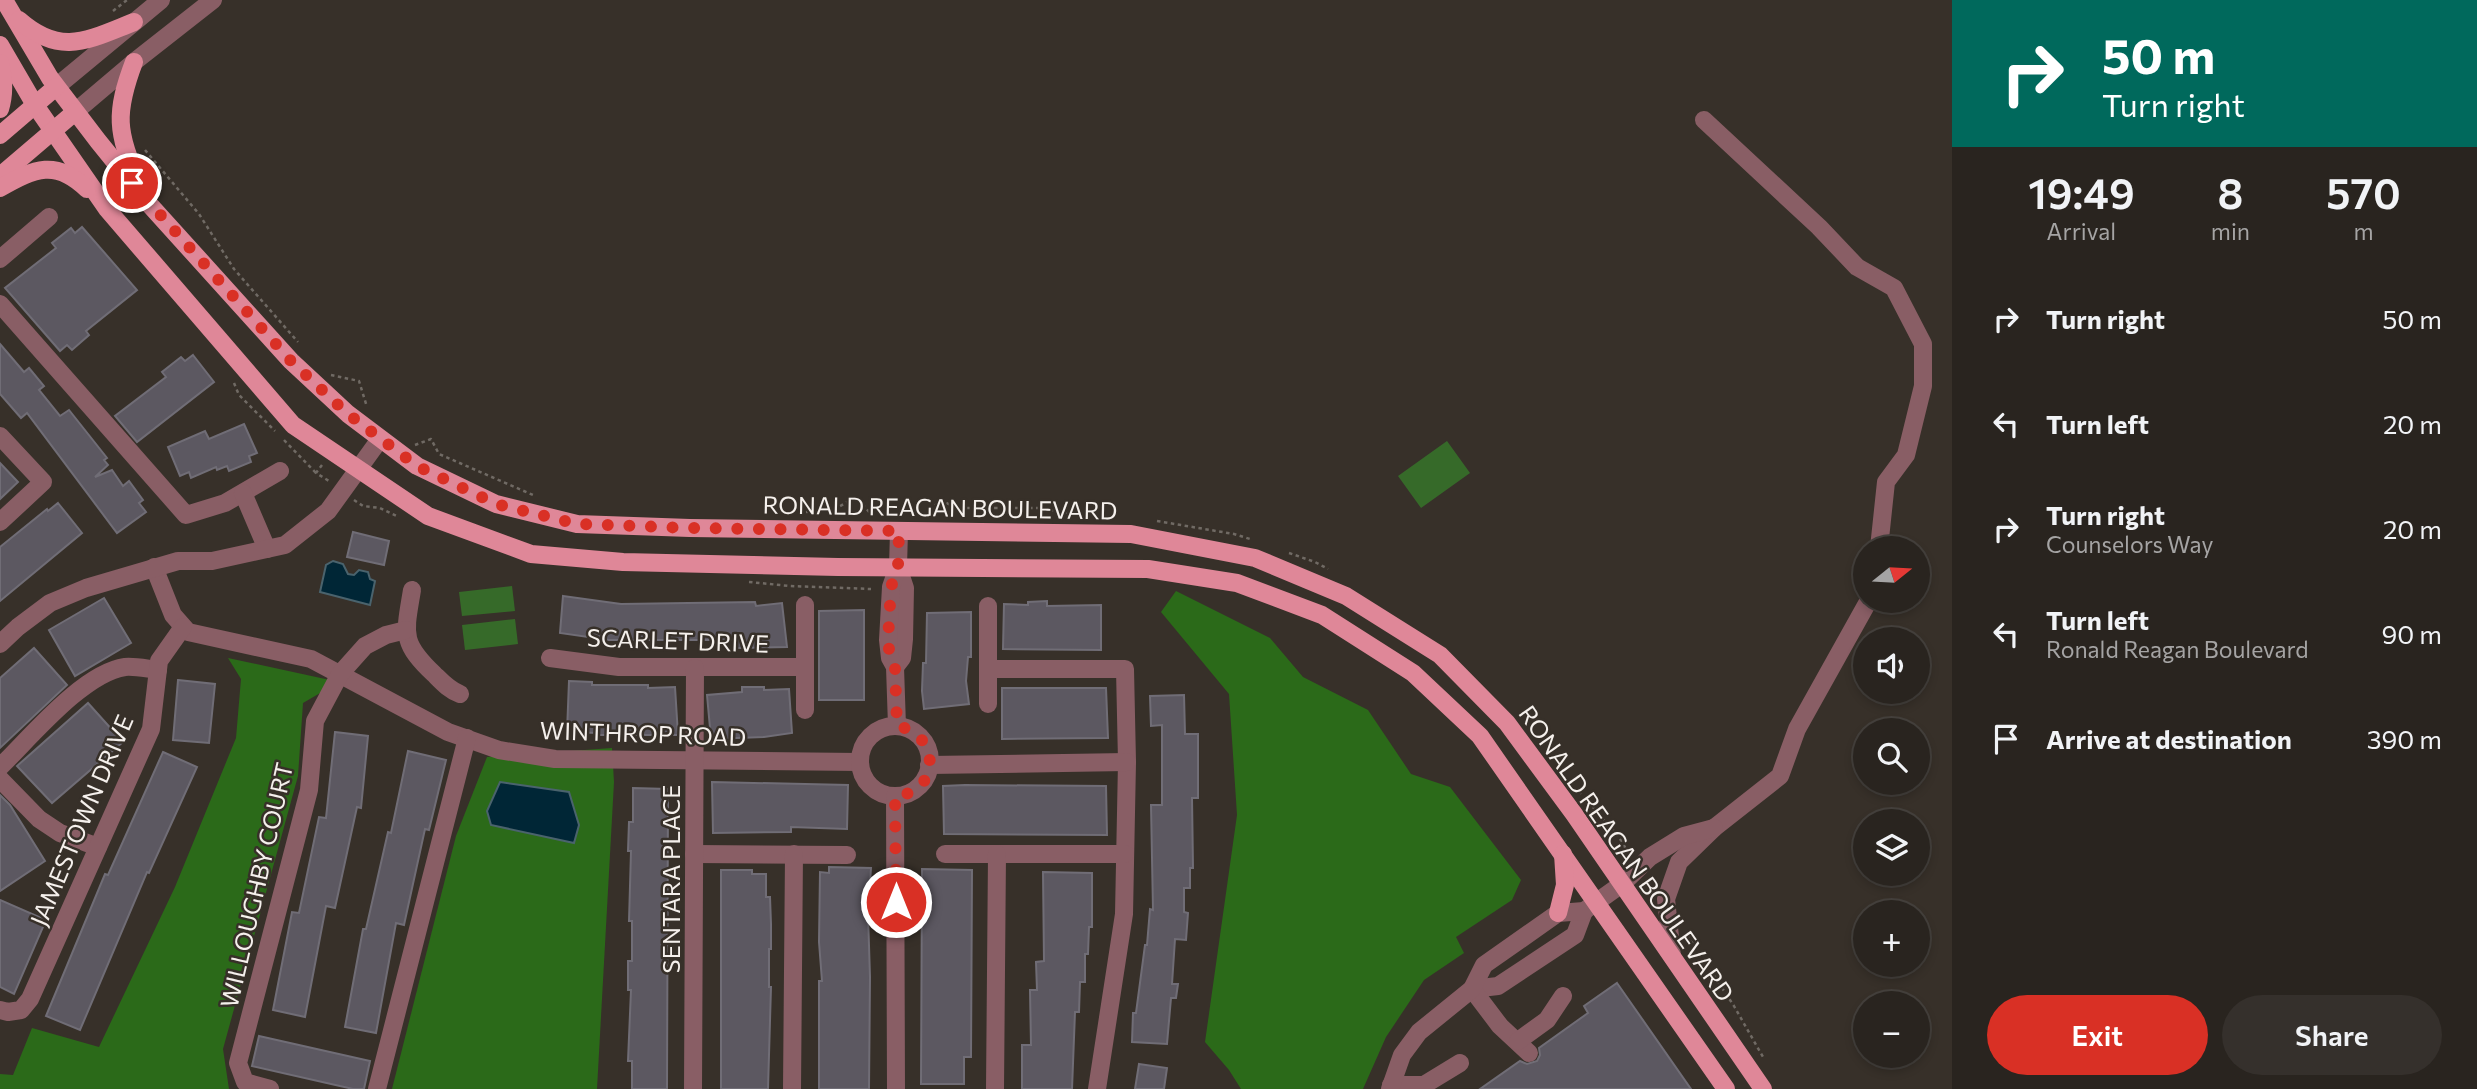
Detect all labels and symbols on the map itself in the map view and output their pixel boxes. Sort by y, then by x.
pin [102,153,162,213]
street label: RONALD REAGAN BOULEVARD [762,489,1118,525]
north arrow [1853,536,1930,612]
street label: SCARLET DRIVE [586,622,770,658]
street label: RONALD REAGAN BOULEVARD [1513,699,1741,1007]
street label: JAMESTOWN DRIVE [23,710,139,930]
street label: WINTHROP ROAD [539,715,747,751]
street label: WILLOUGHBY COURT [214,760,298,1010]
street label: SENTARA PLACE [656,785,685,973]
position arrow [859,865,933,939]

